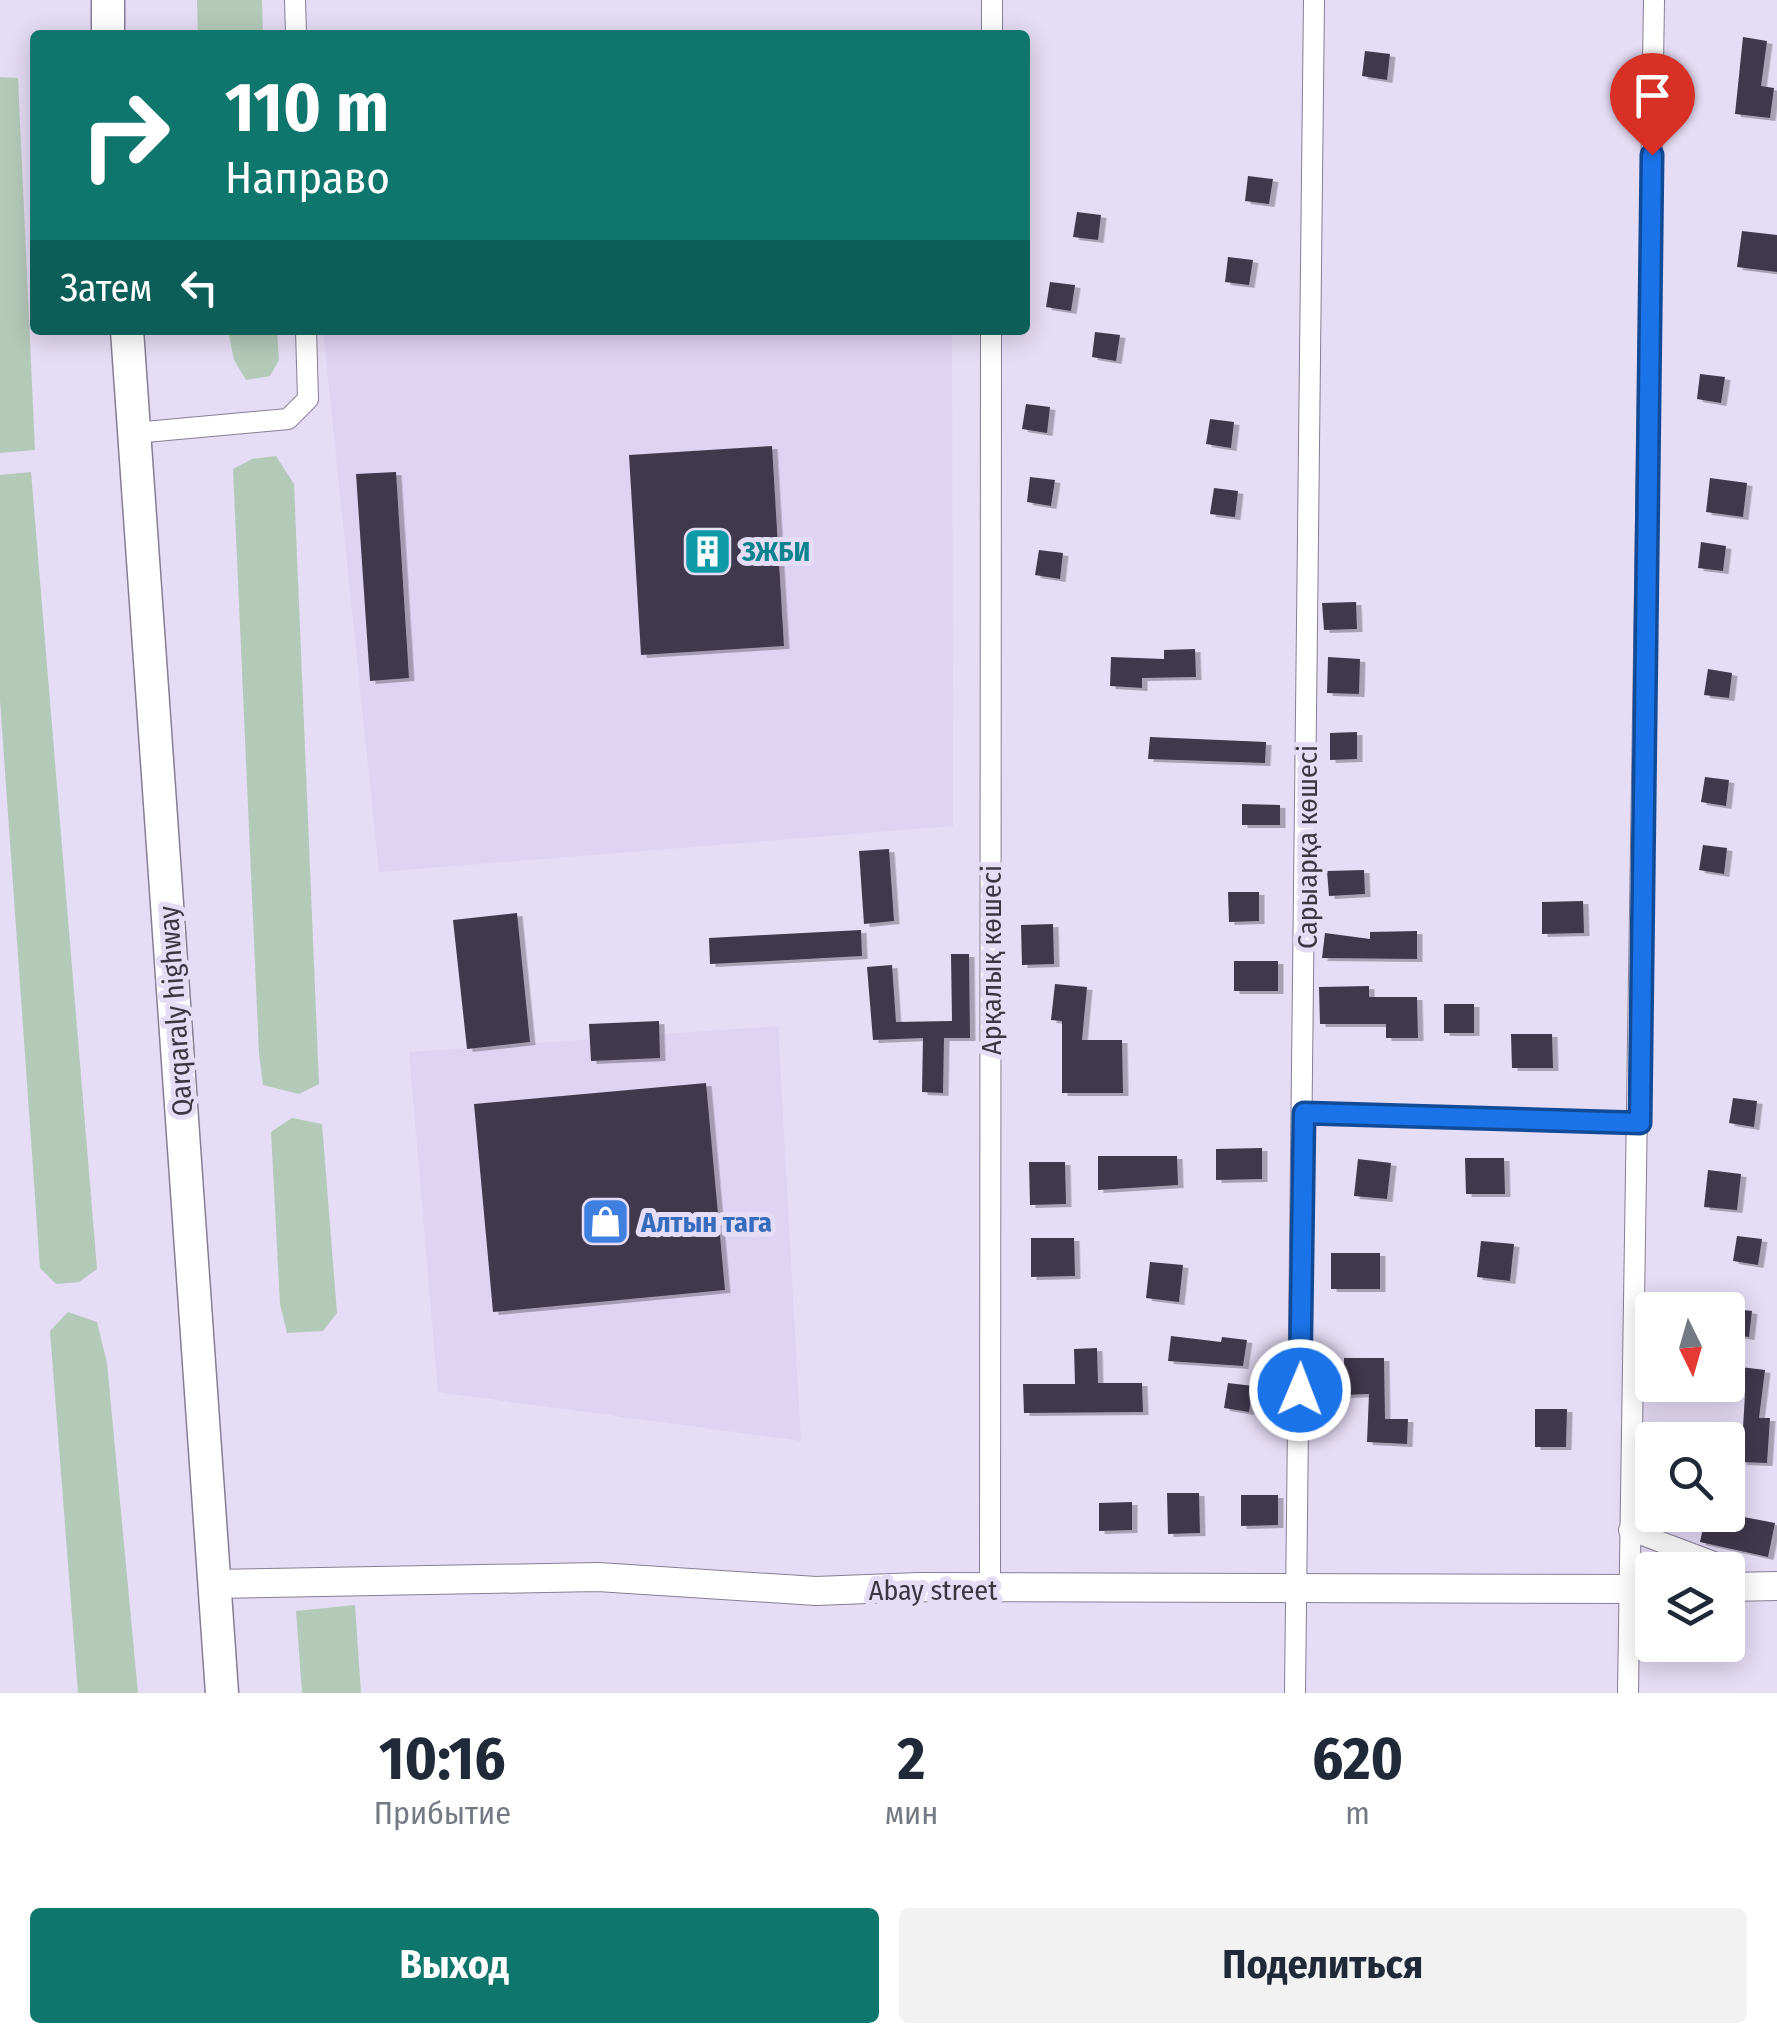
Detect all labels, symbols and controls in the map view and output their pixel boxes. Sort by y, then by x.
pin [1610,53,1695,156]
text: 110 m [225,66,389,150]
icon: arrive [1625,68,1680,123]
icon: right [60,70,190,200]
text: Направо [225,151,390,205]
icon: left [172,260,227,315]
text: Затем [60,265,152,311]
building icon: ЗЖБИ [681,525,733,577]
place label: ЗЖБИ [741,535,810,568]
street label: Сарыарқа көшесі [1291,745,1324,949]
street label: Арқалық көшесі [975,865,1008,1055]
street label: Qarqaraly highway [152,904,199,1117]
shop icon: Алтын тага [580,1196,632,1248]
place label: Алтын тага [640,1206,772,1239]
north arrow [1635,1292,1745,1402]
map controls [1635,1292,1745,1662]
position arrow [1248,1338,1352,1442]
button: search [1635,1422,1745,1532]
button: layers [1635,1552,1745,1662]
street label: Abay street [869,1574,998,1607]
text: 10:16 [379,1723,506,1795]
text: 2 [898,1723,925,1795]
text: 620 [1312,1723,1403,1795]
text: Прибытие [374,1794,511,1832]
text: мин [885,1794,938,1832]
text: m [1345,1794,1370,1832]
button: Выход [30,1908,879,2023]
button: Поделиться [899,1908,1747,2023]

